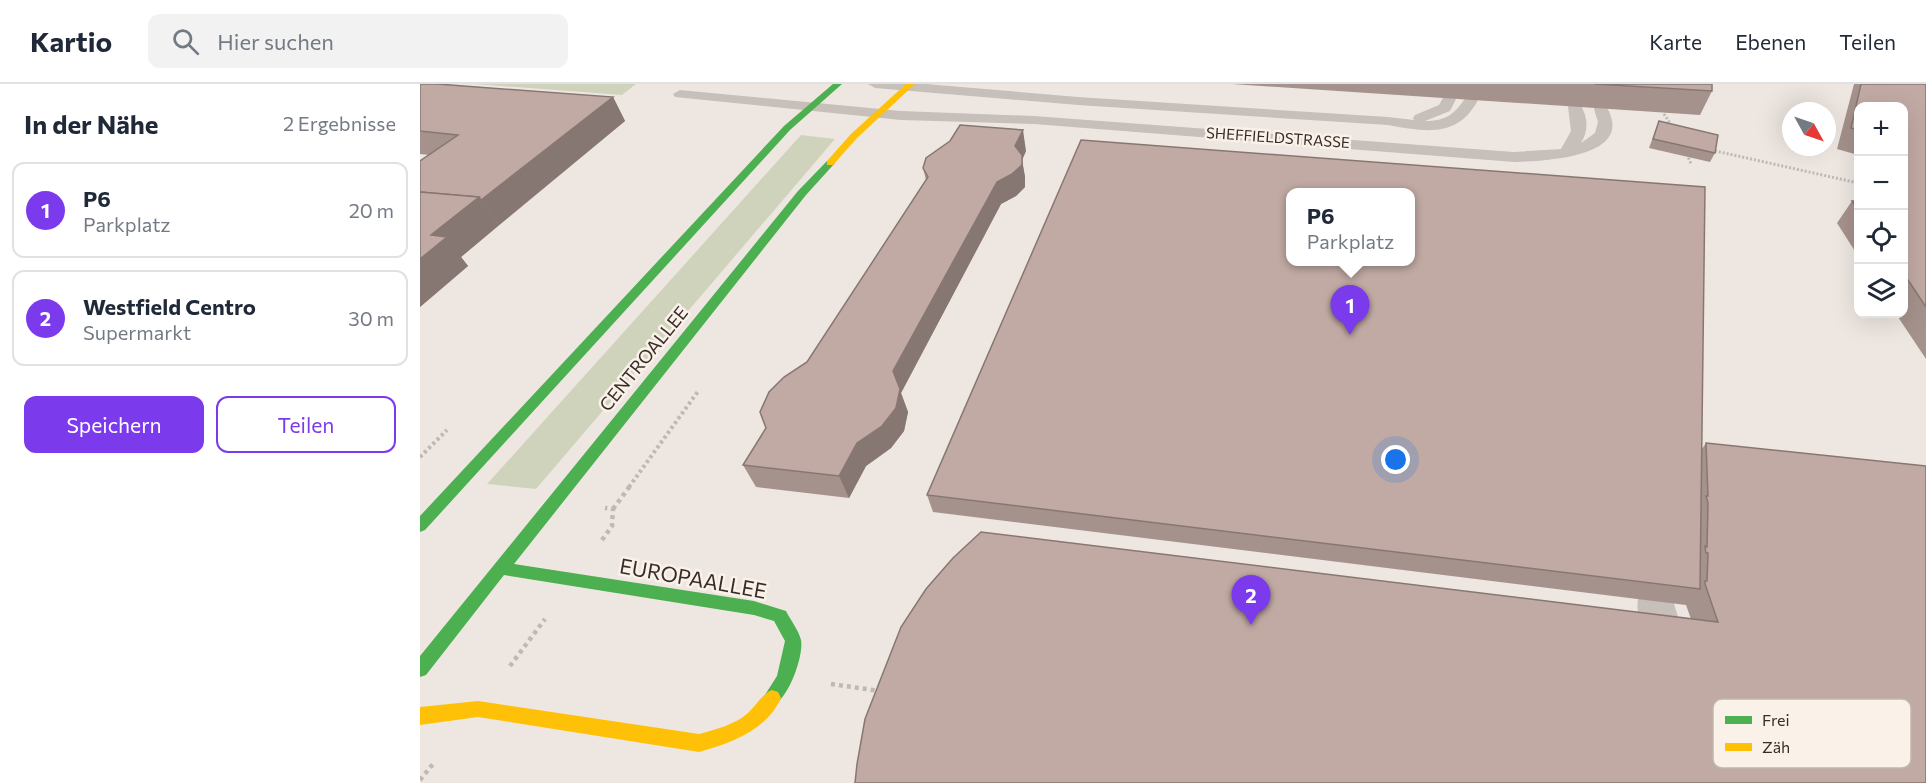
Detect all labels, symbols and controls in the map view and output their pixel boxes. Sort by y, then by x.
search box [148,14,568,68]
text: Kartio [30,24,112,58]
icon: search [169,25,202,58]
text: Hier suchen [217,28,334,55]
text: Karte [1649,29,1702,54]
text: Ebenen [1735,29,1806,54]
text: Teilen [1839,29,1896,54]
north arrow [1782,102,1836,156]
map controls [1854,102,1908,318]
button: + [1854,102,1908,156]
text: In der Nähe [24,108,159,139]
text: 2 Ergebnisse [283,111,396,135]
street label: SHEFFIELDSTRASSE [1206,123,1351,151]
button: − [1854,156,1908,210]
text: P6 [83,185,111,212]
popup [1286,188,1415,266]
text: 1 [41,198,50,222]
text: 20 m [349,198,394,222]
text: P6 [1307,202,1335,229]
button: locate [1854,210,1908,264]
text: Parkplatz [83,212,170,236]
text: Parkplatz [1307,229,1394,253]
button: layers [1854,264,1908,318]
pin: 1 [1330,286,1370,335]
text: Westfield Centro [83,293,256,320]
street label: CENTROALLEE [594,302,692,415]
text: 2 [40,306,51,330]
text: 30 m [348,306,394,330]
text: Supermarkt [83,320,191,344]
button: Speichern [24,396,204,453]
button: Teilen [216,396,396,453]
your location [1381,445,1410,474]
street label: EUROPAALLEE [618,552,769,603]
pin: 2 [1232,576,1270,625]
legend [1713,699,1911,768]
text: Frei [1762,710,1790,729]
text: Zäh [1762,737,1790,756]

